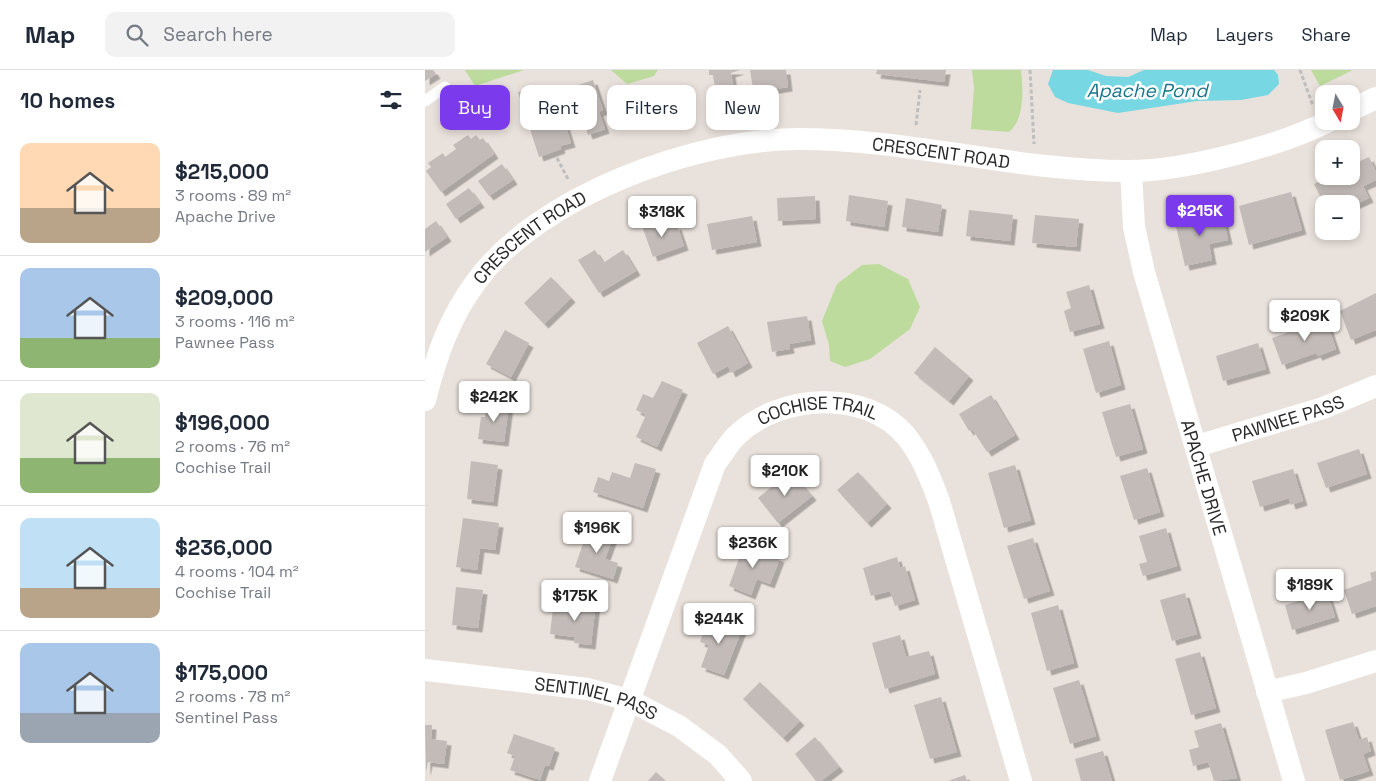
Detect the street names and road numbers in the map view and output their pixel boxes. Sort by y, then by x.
street label: CRESCENT ROAD [871,132,1012,173]
street label: CRESCENT ROAD [467,185,590,288]
street label: PAWNEE PASS [1229,389,1347,446]
street label: COCHISE TRAIL [753,391,883,430]
street label: APACHE DRIVE [1177,417,1232,538]
street label: SENTINEL PASS [533,671,662,725]

